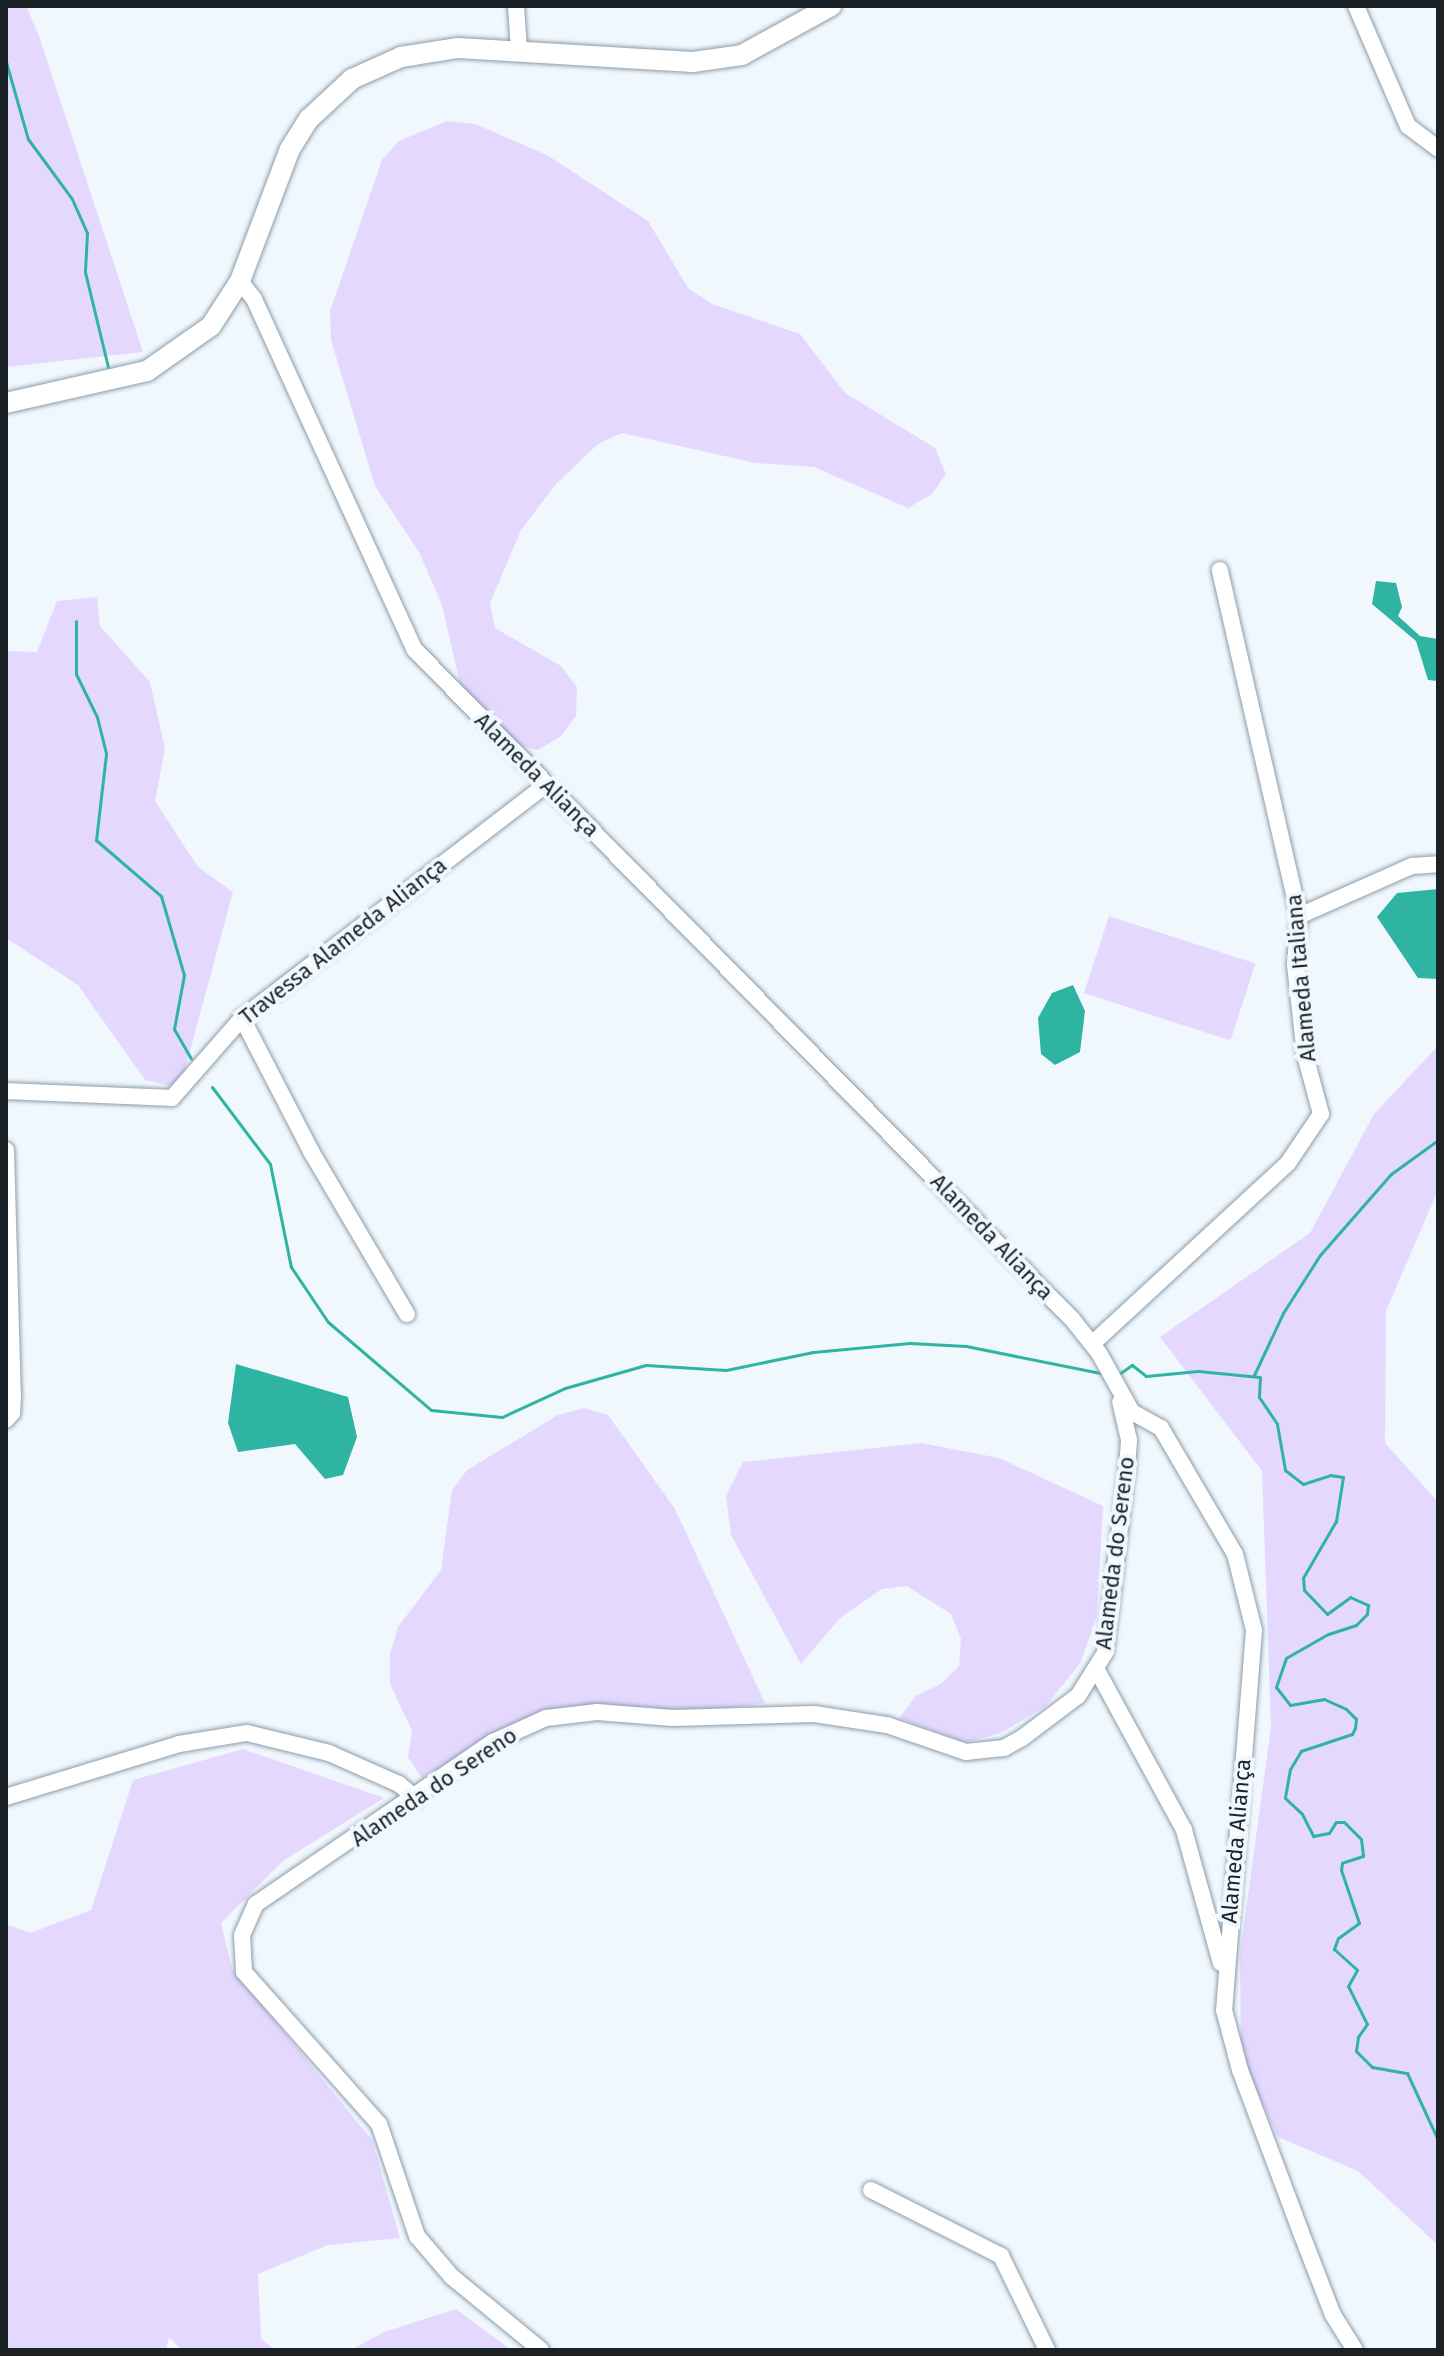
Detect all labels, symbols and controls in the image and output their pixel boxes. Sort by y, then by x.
street label: Alameda Aliança [469,707,605,843]
street label: Travessa Alameda Aliança [234,852,452,1030]
street label: Alameda Italiana [1281,893,1321,1063]
street label: Alameda Aliança [925,1168,1059,1306]
street label: Alameda do Sereno [1090,1455,1140,1651]
street label: Alameda do Sereno [346,1722,522,1852]
street label: Alameda Aliança [1216,1758,1256,1924]

